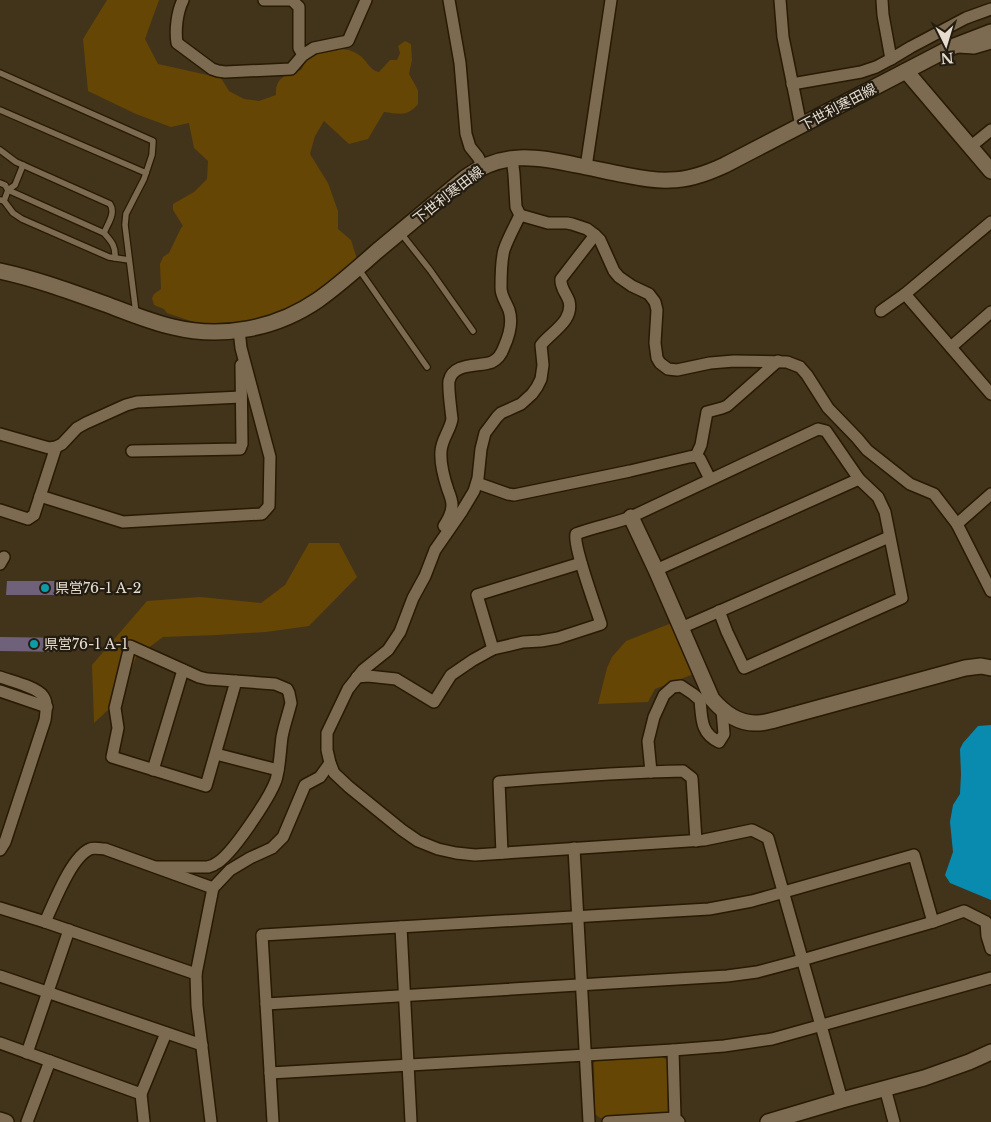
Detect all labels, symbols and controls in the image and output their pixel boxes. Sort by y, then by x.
north arrow [921,20,971,70]
text: N [940,48,954,67]
street label: 下世利寒田線 [797,79,879,135]
street label: 下世利寒田線 [409,162,487,228]
place label: 県営76-1 A-2 [55,579,141,597]
marker: 県営76-1 A-2 [39,582,51,594]
place label: 県営76-1 A-1 [44,635,128,653]
marker: 県営76-1 A-1 [28,638,40,650]

